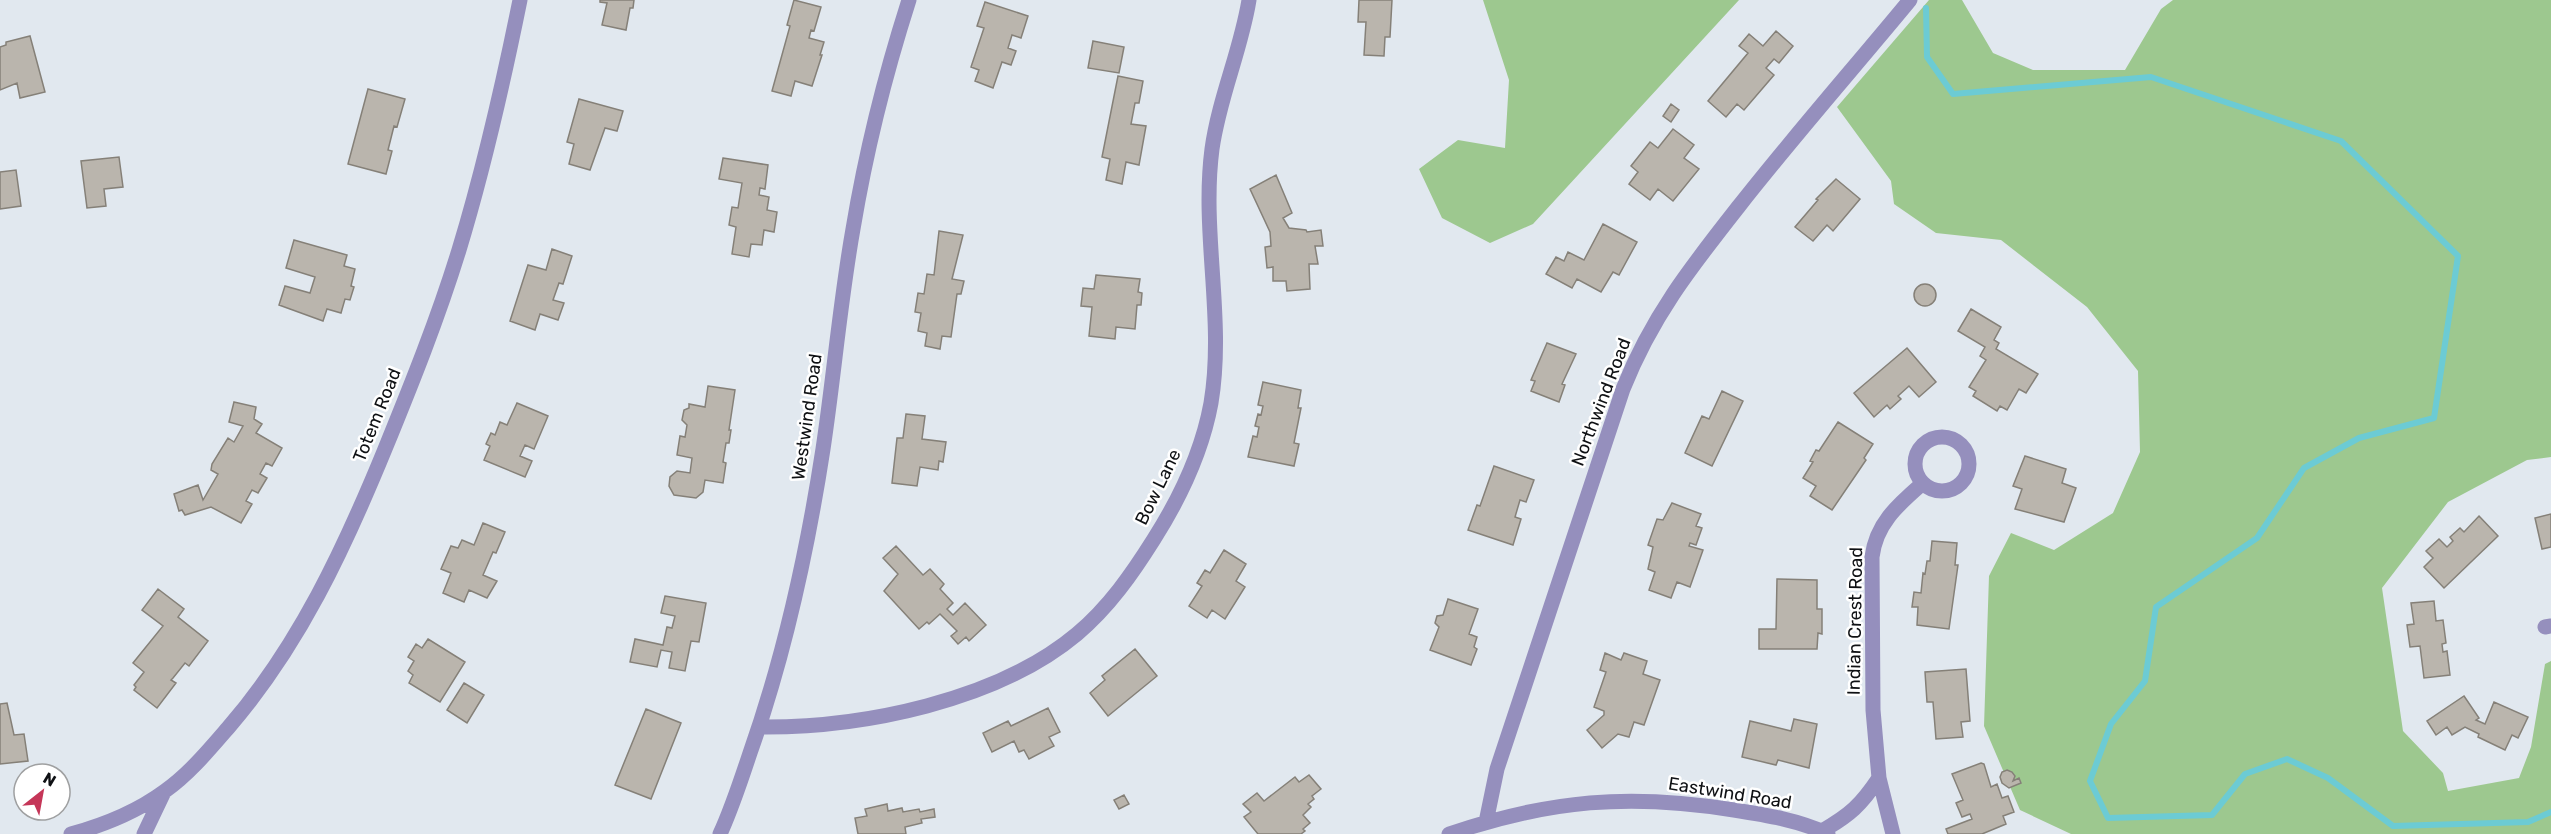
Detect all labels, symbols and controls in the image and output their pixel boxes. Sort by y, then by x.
street label: Northwind Road [1567,335,1635,469]
street label: Westwind Road [787,352,827,482]
street label: Totem Road [348,365,406,465]
street label: Bow Lane [1130,446,1186,528]
street label: Indian Crest Road [1843,547,1867,695]
north arrow [12,762,72,822]
text: N [40,768,59,791]
street label: Eastwind Road [1667,772,1793,814]

